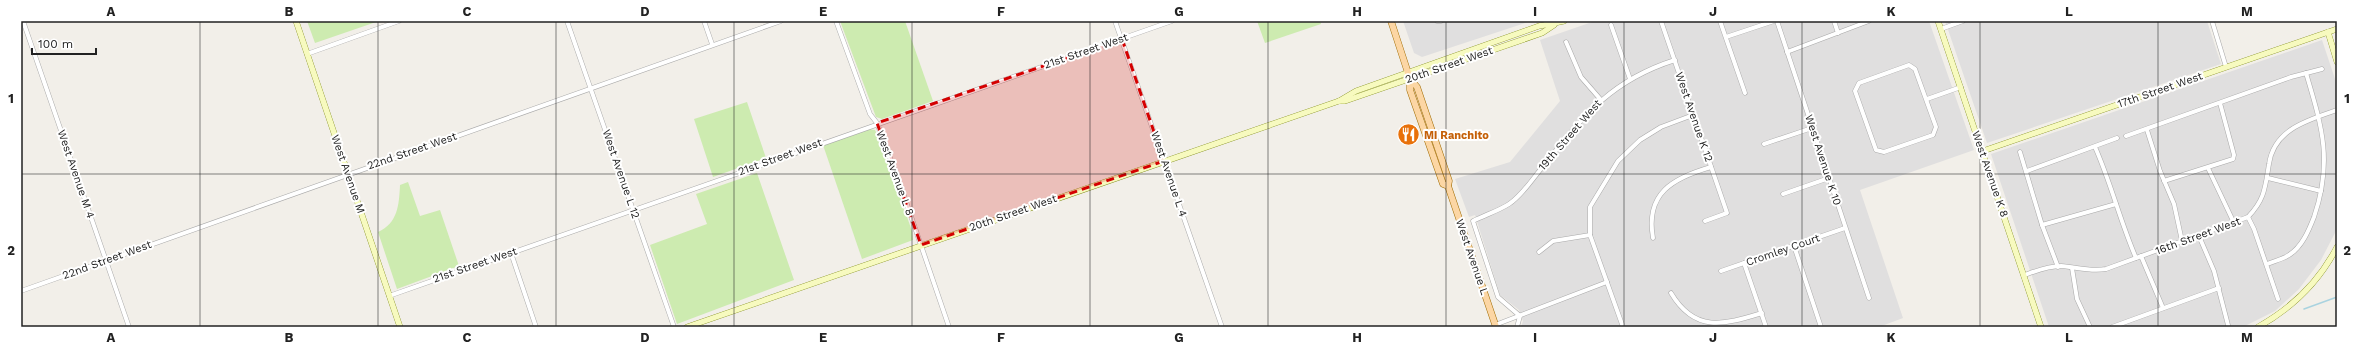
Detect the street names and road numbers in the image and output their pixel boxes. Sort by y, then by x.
street label: 21st Street West [1042,30,1130,72]
street label: 20th Street West [1403,44,1495,86]
street label: 17th Street West [2116,69,2205,111]
street label: West Avenue K 12 [1673,70,1715,164]
street label: 19th Street West [1536,97,1605,173]
street label: West Avenue K 10 [1802,113,1844,207]
street label: West Avenue M 4 [55,128,97,220]
street label: West Avenue L 12 [600,128,642,220]
street label: 22nd Street West [366,129,459,172]
street label: West Avenue L 8 [874,129,917,218]
street label: West Avenue L 4 [1148,129,1190,219]
street label: West Avenue K 8 [1969,129,2011,219]
street label: West Avenue M [328,133,368,215]
street label: 21st Street West [736,136,824,178]
street label: 20th Street West [967,192,1059,234]
street label: 16th Street West [2154,214,2243,257]
street label: West Avenue L [1453,217,1491,297]
street label: Cromley Court [1744,231,1822,269]
street label: 22nd Street West [61,238,154,282]
street label: 21st Street West [431,244,519,286]

